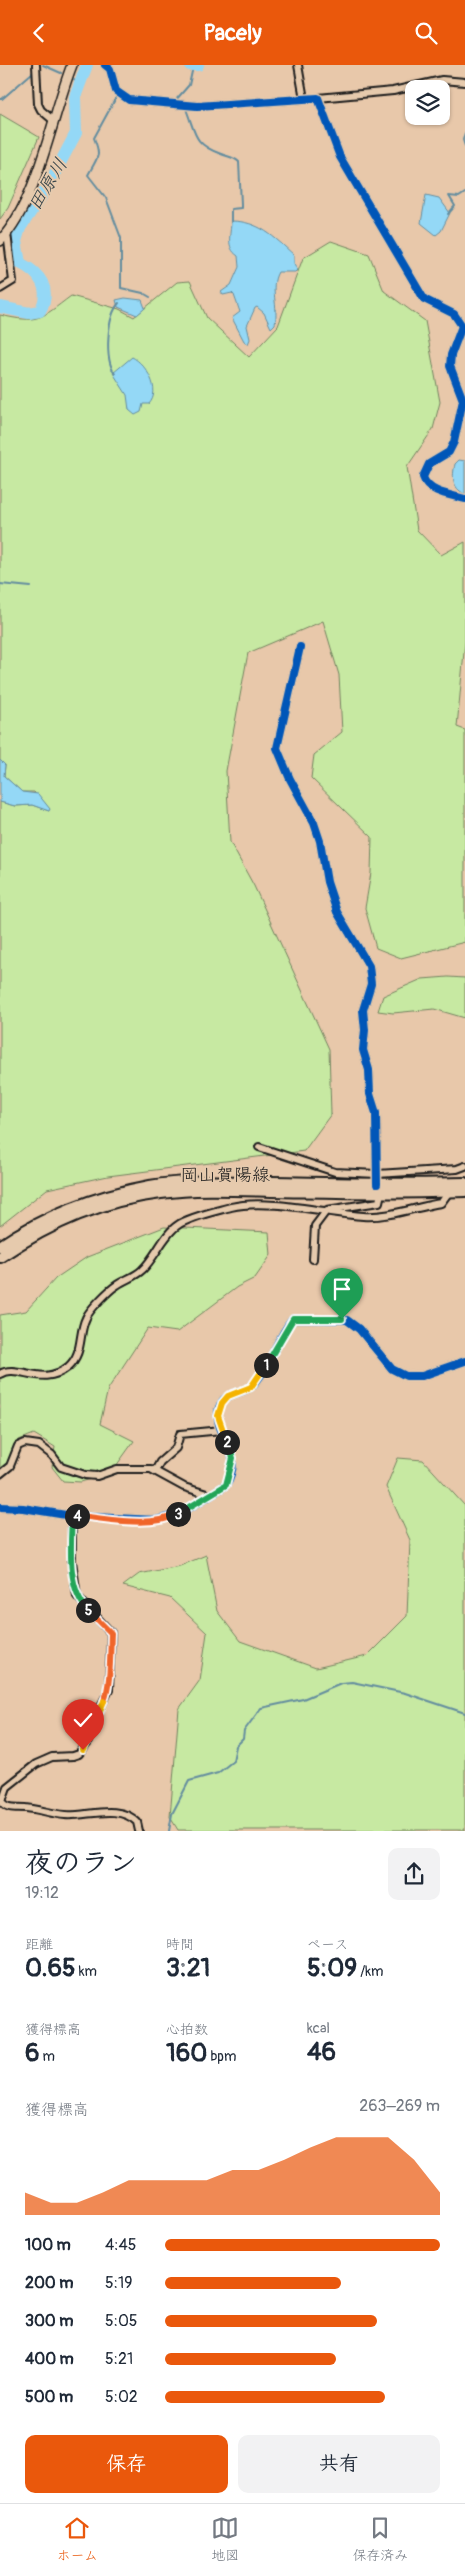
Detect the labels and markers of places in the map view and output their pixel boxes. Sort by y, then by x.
pin [321,1268,363,1319]
pin: 1 [254,1353,278,1377]
pin: 2 [214,1429,240,1455]
pin: 3 [166,1501,190,1527]
pin: 4 [64,1503,90,1529]
pin: 5 [76,1597,100,1623]
pin [62,1699,104,1750]

